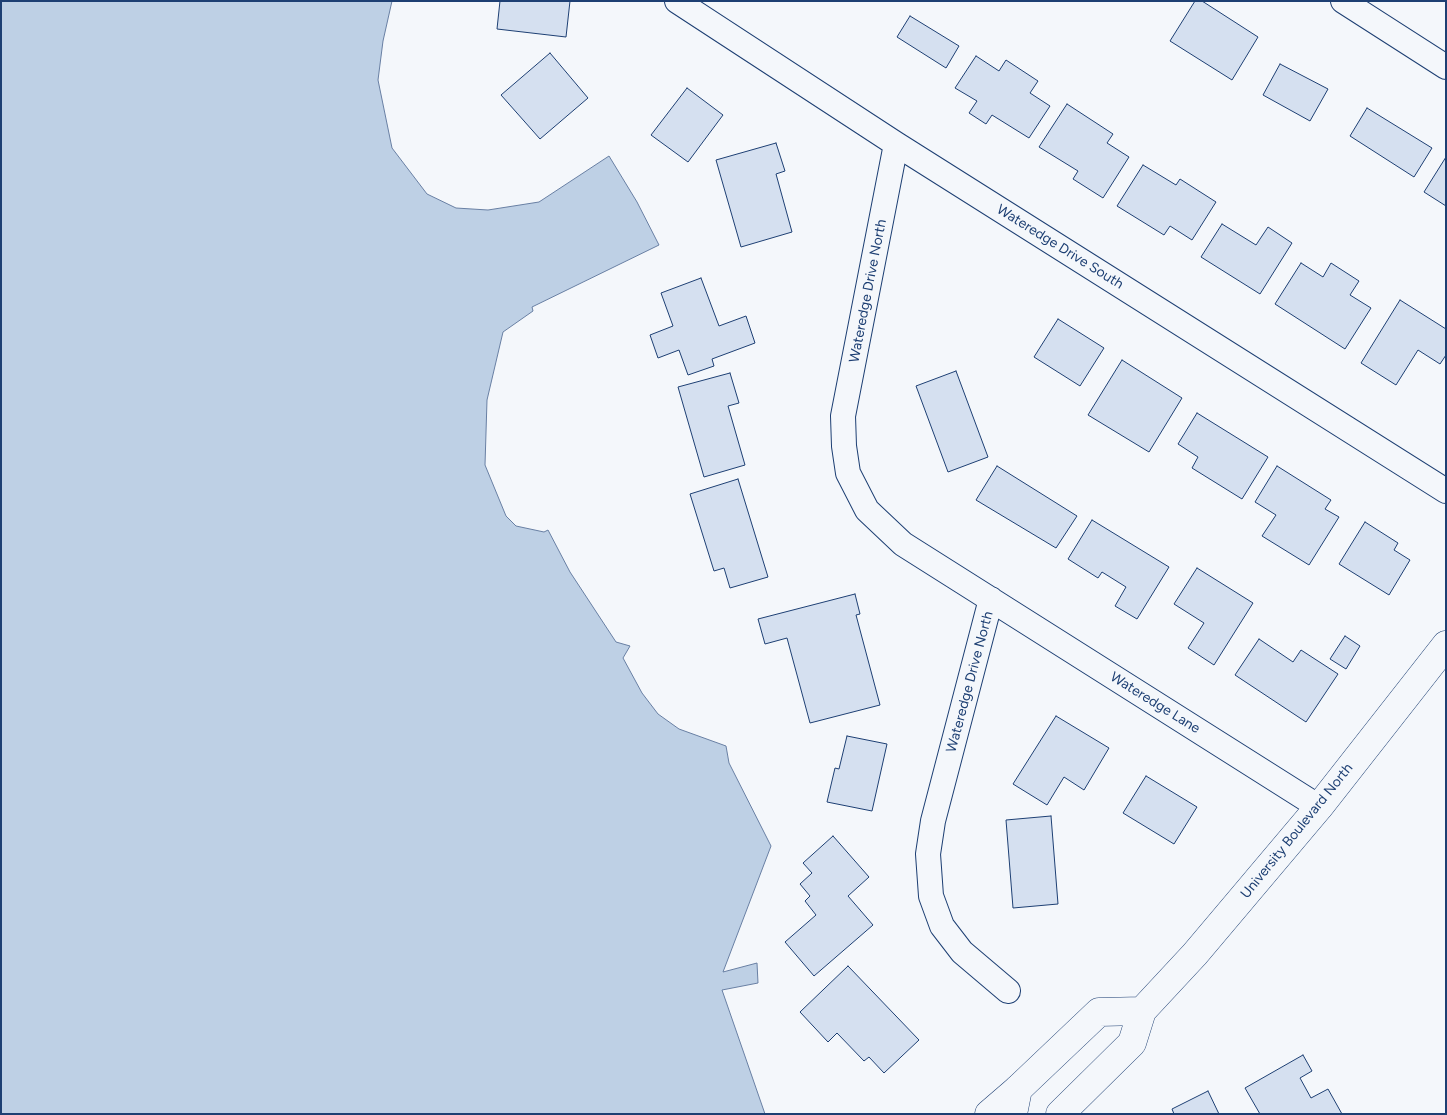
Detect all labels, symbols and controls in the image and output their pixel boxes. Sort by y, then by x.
street label: Wateredge Drive South [994,201,1126,293]
street label: Wateredge Drive North [846,218,890,364]
street label: Wateredge Drive North [943,610,997,754]
street label: Wateredge Lane [1107,669,1203,737]
street label: University Boulevard North [1237,760,1357,902]

